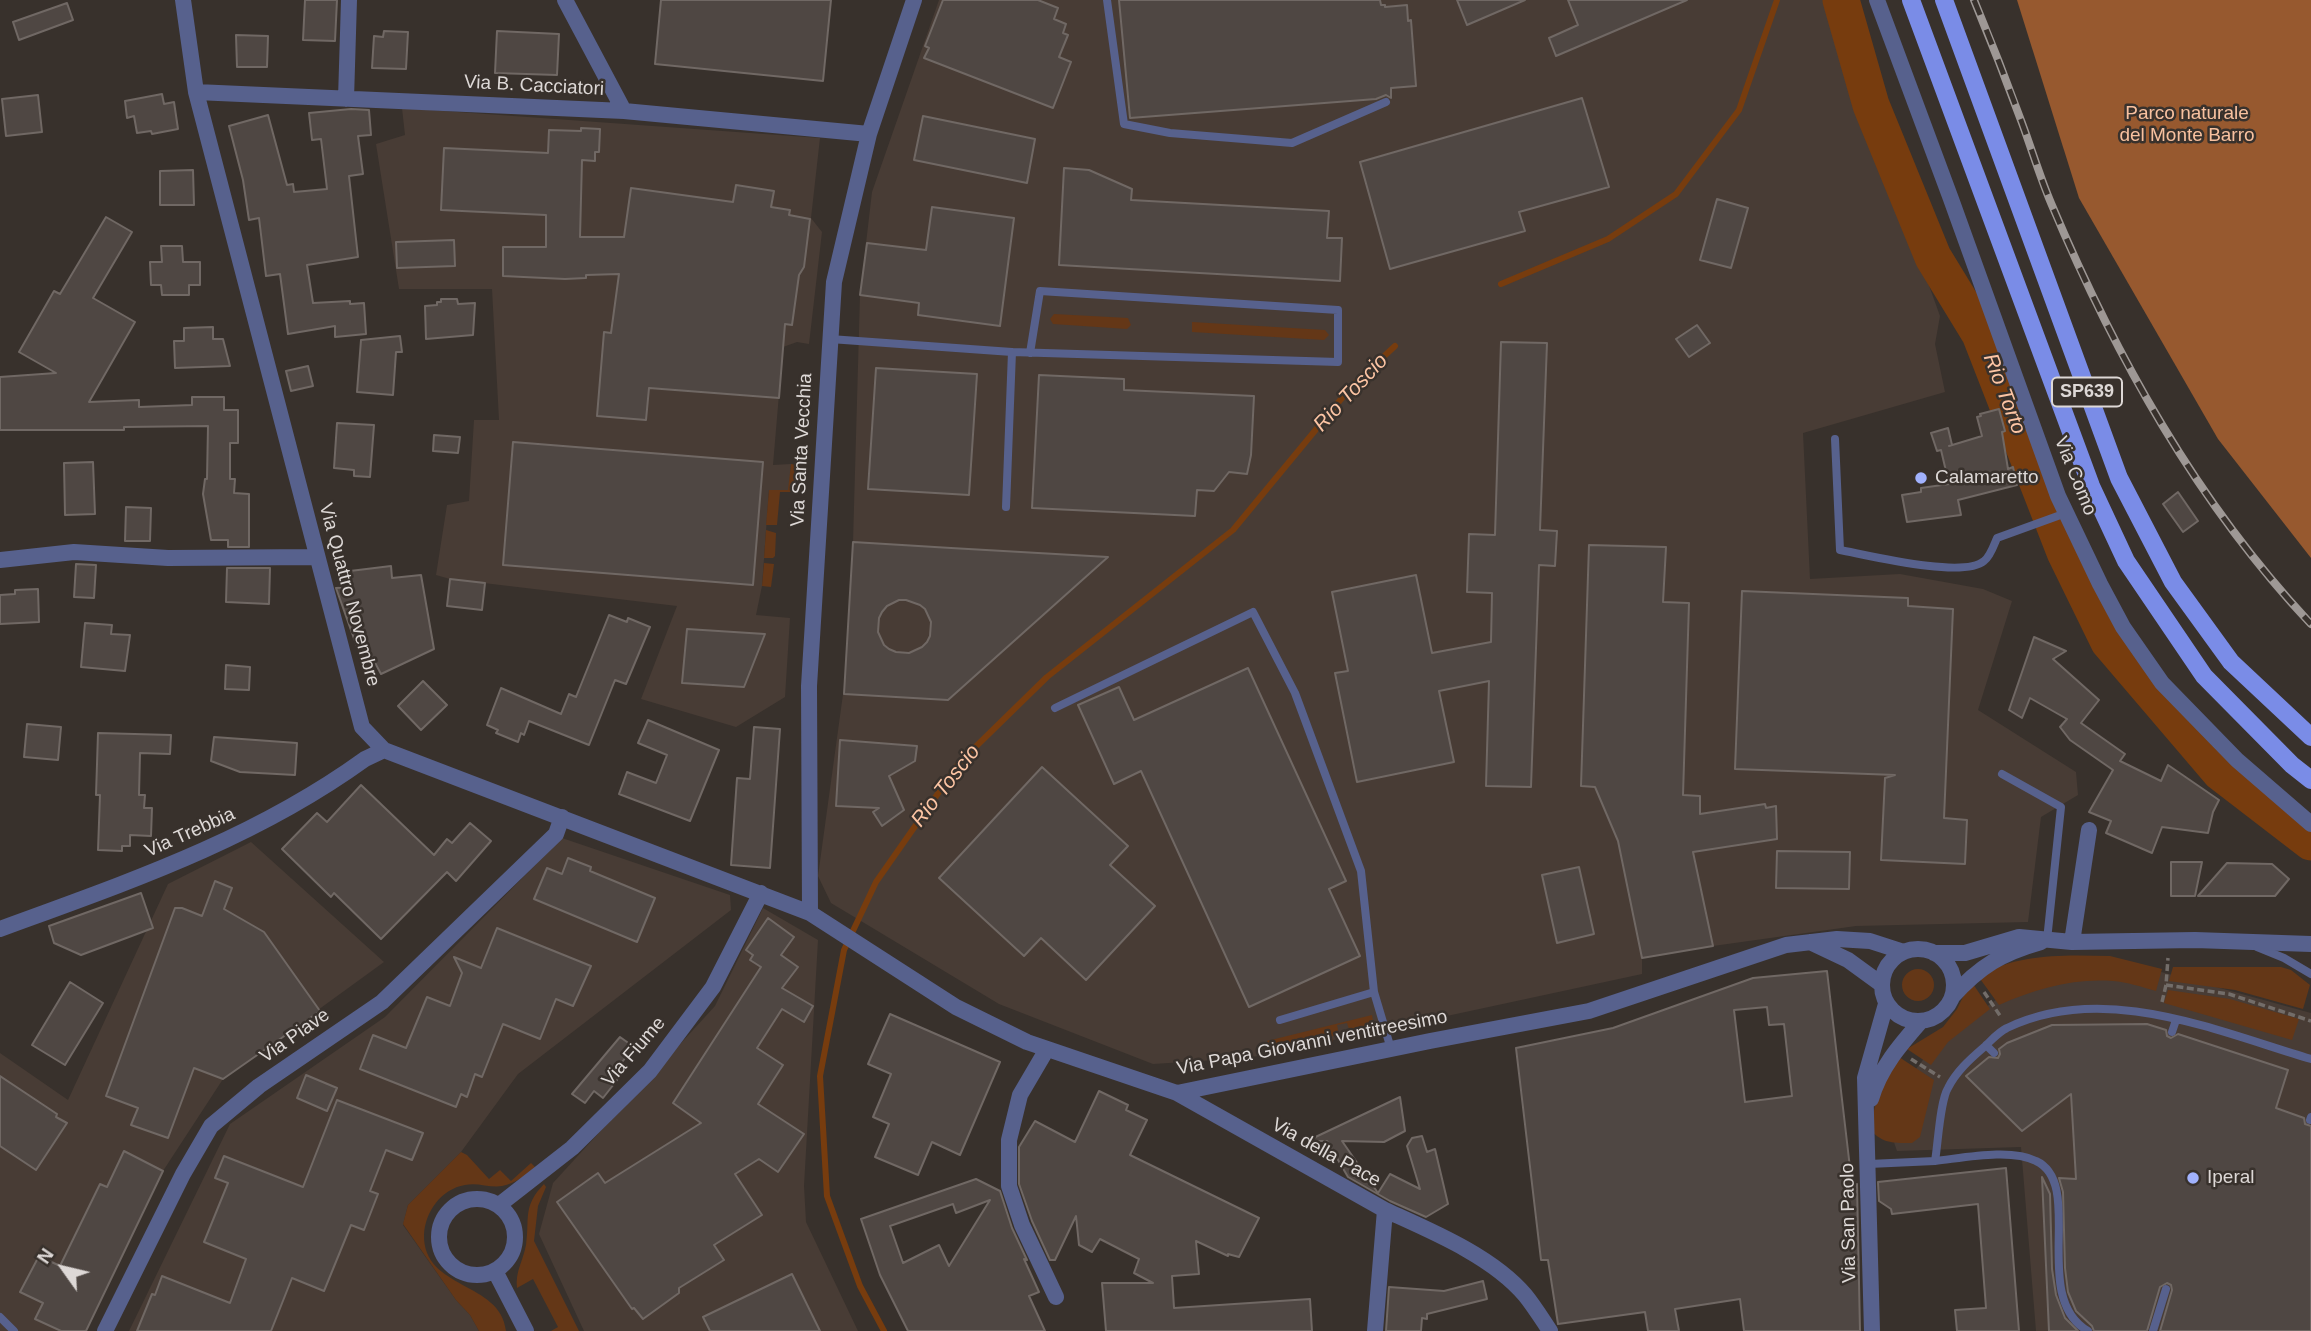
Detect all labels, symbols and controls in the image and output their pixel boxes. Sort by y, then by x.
street label: Via B. Cacciatori [463,71,605,101]
park label: Parco naturale del Monte Barro [2119,103,2255,147]
water label: Rio Toscio [1309,349,1393,437]
water label: Rio Torto [1977,350,2031,438]
street label: Via Santa Vecchia [787,373,817,527]
road number: SP639 [2052,378,2122,406]
street label: Via Como [2049,433,2101,519]
place label: Calamaretto [1935,467,2038,489]
marker: Calamaretto [1913,470,1929,486]
street label: Via Quattro Novembre [314,501,384,689]
water label: Rio Toscio [906,740,986,832]
street label: Via Trebbia [141,803,239,863]
street label: Via Piave [256,1004,334,1068]
street label: Via Papa Giovanni ventitreesimo [1175,1006,1449,1080]
street label: Via Fiume [597,1012,671,1092]
street label: Via della Pace [1268,1114,1384,1192]
street label: Via San Paolo [1837,1163,1861,1283]
place label: Iperal [2207,1167,2255,1189]
marker: Iperal [2185,1170,2201,1186]
north arrow [28,1233,98,1303]
text: N [33,1244,58,1268]

